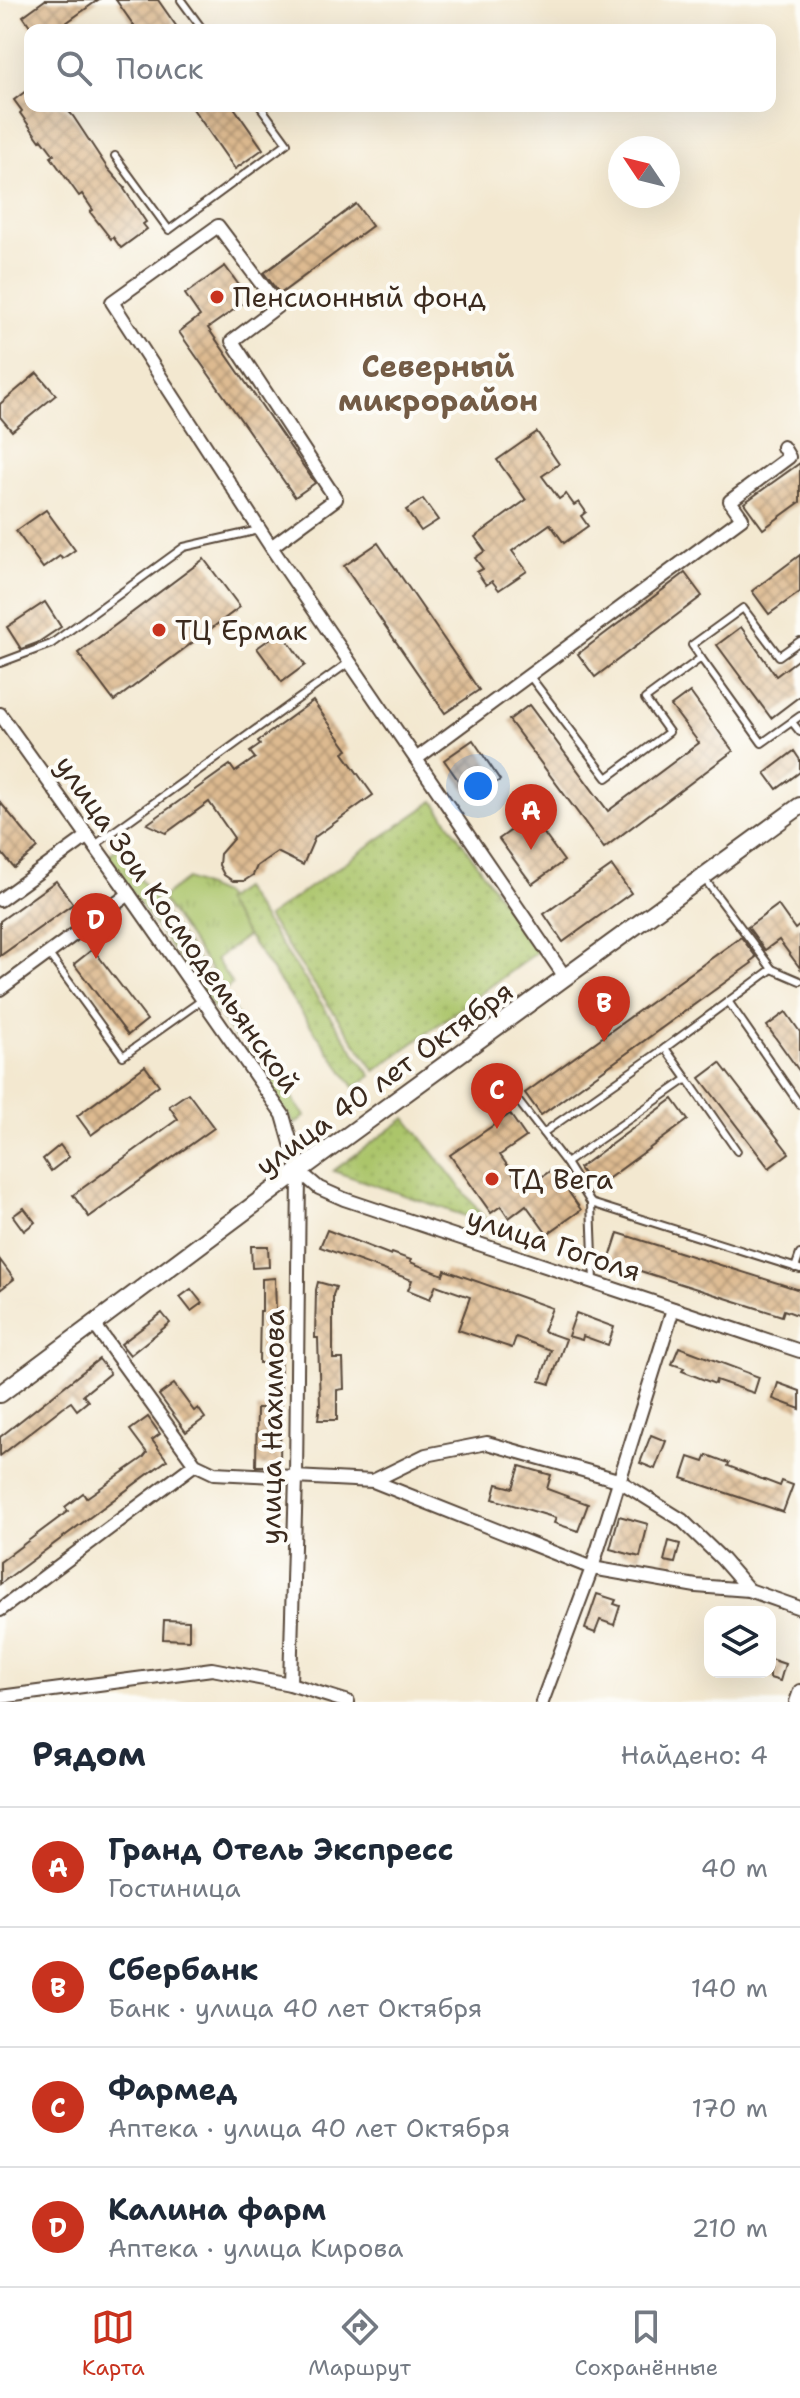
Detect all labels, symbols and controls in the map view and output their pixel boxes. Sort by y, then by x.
search box [24,24,776,112]
icon: search [52,46,96,90]
text: Поиск [116,48,204,89]
north arrow [608,136,680,208]
place label: Пенсионный фонд [233,278,486,316]
marker: Пенсионный фонд [208,288,226,306]
district label: Северный микрорайон [338,346,538,421]
place label: ТЦ Ермак [175,611,308,649]
marker: ТЦ Ермак [150,621,168,639]
street label: улица Зои Космодемьянской [47,748,309,1100]
your location [458,766,498,806]
pin: A [505,784,557,850]
pin: D [70,893,122,959]
street label: улица 40 лет Октября [248,972,520,1184]
pin: B [578,976,630,1042]
pin: C [471,1063,523,1129]
place label: ТД Вега [508,1160,613,1198]
marker: ТД Вега [483,1170,501,1188]
street label: улица Гоголя [462,1198,646,1290]
street label: улица Нахимова [251,1309,293,1545]
map controls [704,1606,776,1678]
button: layers [704,1606,776,1678]
text: Рядом [32,1731,146,1777]
text: Найдено: 4 [621,1737,768,1772]
text: Гранд Отель Экспресс [108,1829,454,1870]
text: A [48,1850,68,1885]
text: 40 m [701,1850,768,1885]
text: Гостиница [108,1870,241,1905]
text: Сбербанк [108,1949,258,1990]
text: B [50,1970,66,2005]
text: 140 m [691,1970,768,2005]
text: Банк · улица 40 лет Октября [108,1990,482,2025]
text: Фармед [108,2069,237,2110]
text: C [50,2090,66,2125]
text: 170 m [691,2090,768,2125]
text: Аптека · улица 40 лет Октября [108,2110,510,2145]
text: Калина фарм [108,2189,326,2230]
text: D [49,2210,67,2245]
text: 210 m [691,2210,768,2245]
text: Аптека · улица Кирова [108,2230,403,2265]
tab: Карта [82,2305,145,2382]
tab: Маршрут [308,2305,411,2382]
tab: Сохранённые [575,2305,718,2382]

